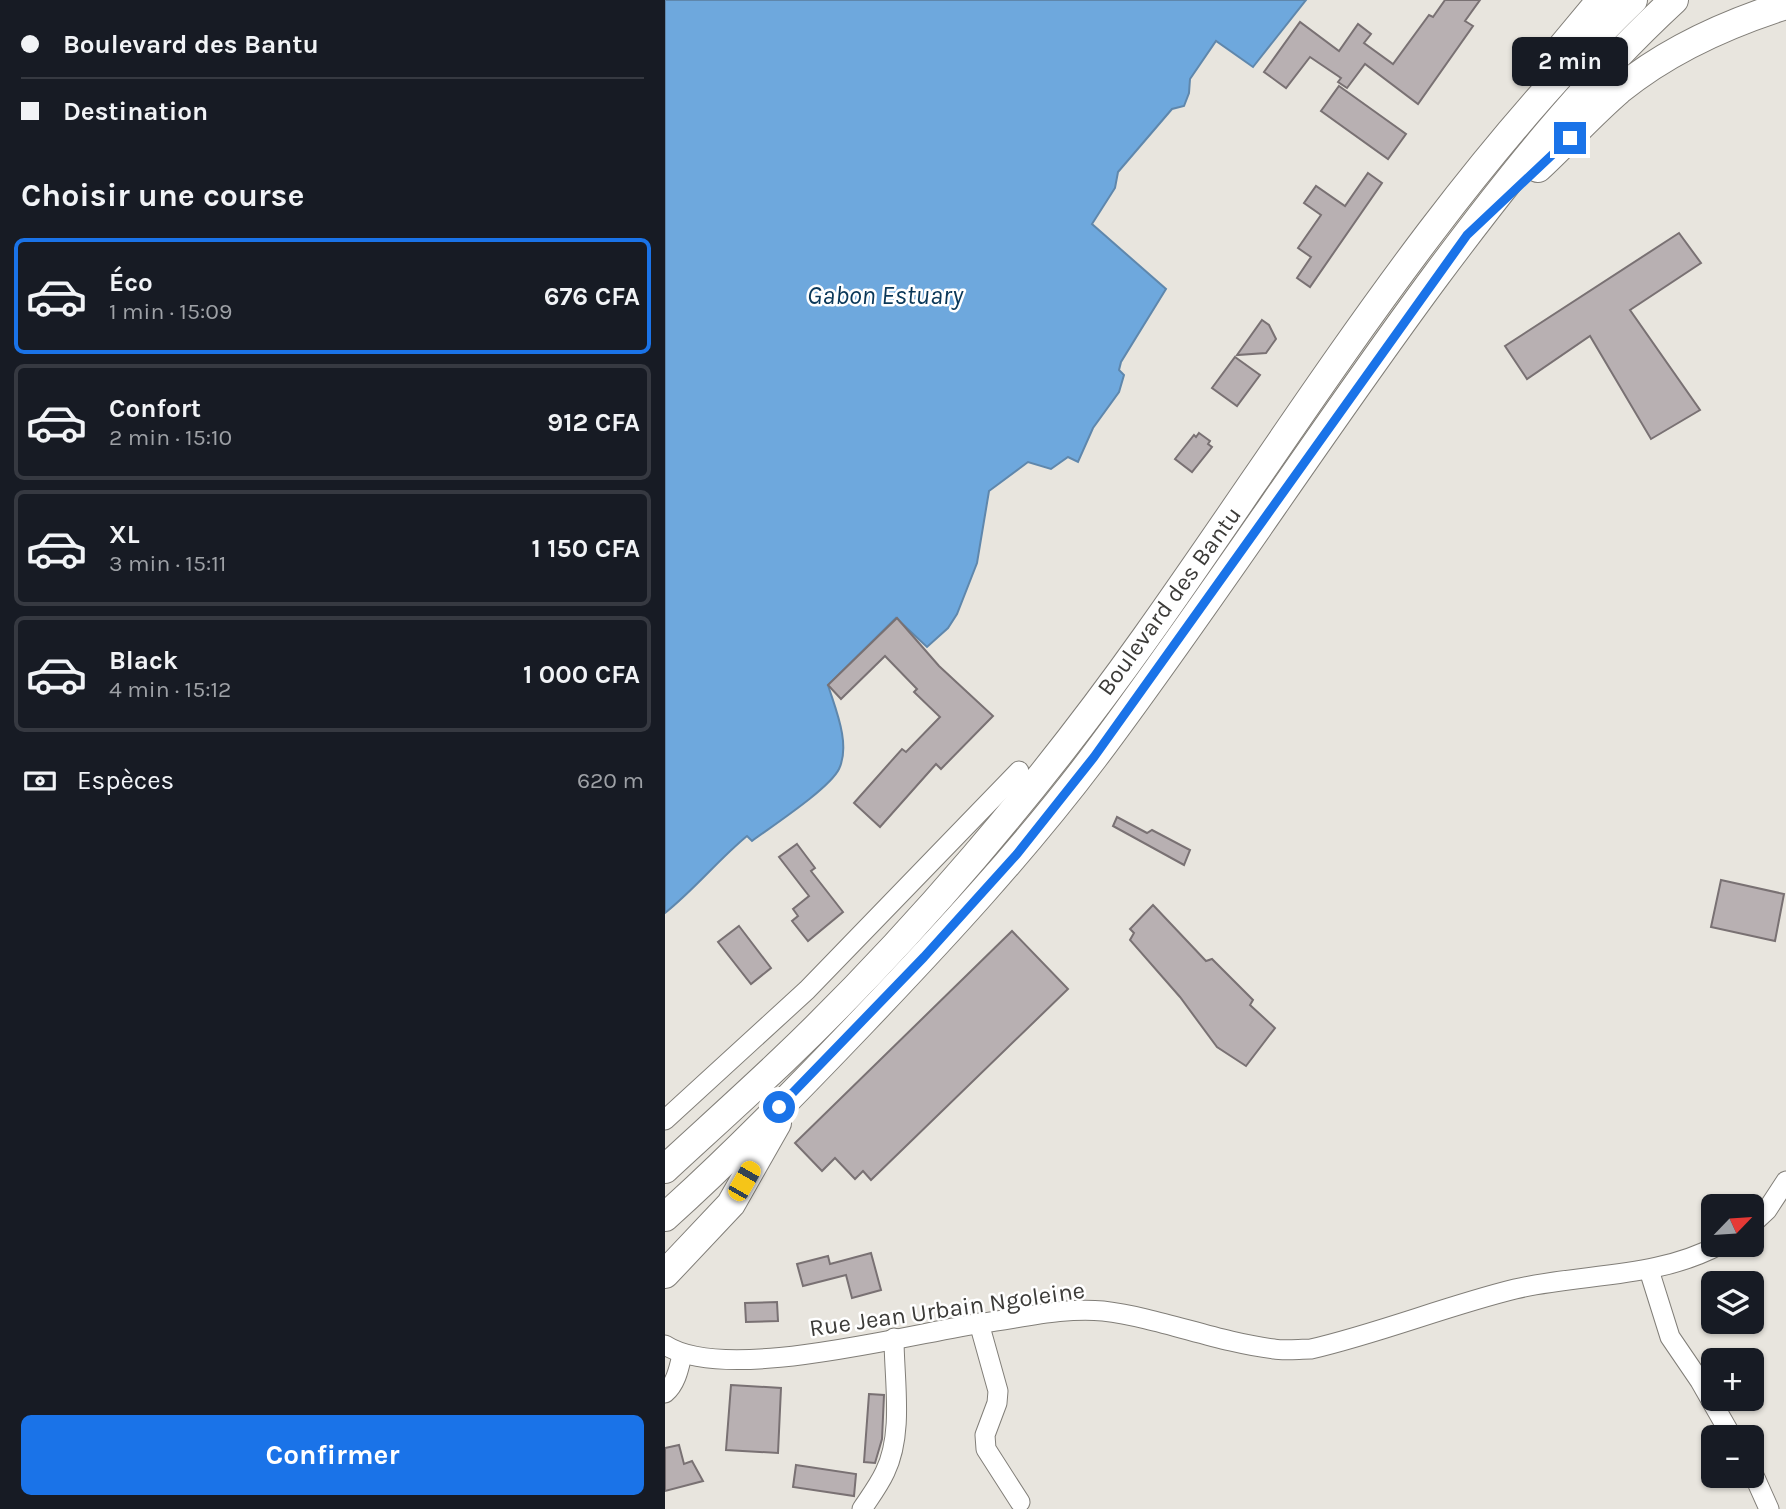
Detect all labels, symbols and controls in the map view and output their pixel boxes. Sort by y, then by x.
text: Boulevard des Bantu [63,29,319,60]
callout: 2 min [1512,37,1628,86]
text: 2 min [1538,48,1602,75]
text: Destination [63,96,208,127]
route end [1554,122,1586,154]
text: Choisir une course [21,177,304,214]
icon: car [25,265,88,328]
text: Éco [109,267,153,298]
water label: Gabon Estuary [807,280,964,311]
text: 676 CFA [544,281,640,312]
text: 1 min · 15:09 [109,298,232,325]
icon: car [25,391,88,454]
text: Confort [109,393,201,424]
text: 912 CFA [547,407,640,438]
text: 2 min · 15:10 [109,424,232,451]
street label: Boulevard des Bantu [1091,501,1247,701]
icon: car [25,517,88,580]
text: XL [109,519,140,550]
text: 1 150 CFA [531,533,640,564]
text: 3 min · 15:11 [109,550,226,577]
icon: car [25,643,88,706]
text: Black [109,645,178,676]
text: 1 000 CFA [523,659,640,690]
text: 4 min · 15:12 [109,676,231,703]
icon: cash [21,762,59,800]
text: Espèces [77,765,174,796]
text: 620 m [577,767,644,794]
route start [763,1091,795,1123]
car [725,1158,764,1204]
north arrow [1701,1194,1764,1256]
map controls [1701,1194,1764,1488]
button: layers [1701,1271,1764,1334]
street label: Rue Jean Urbain Ngoleine [807,1276,1087,1342]
button: + [1701,1348,1764,1411]
button: Confirmer [21,1415,644,1495]
button: − [1701,1425,1764,1488]

